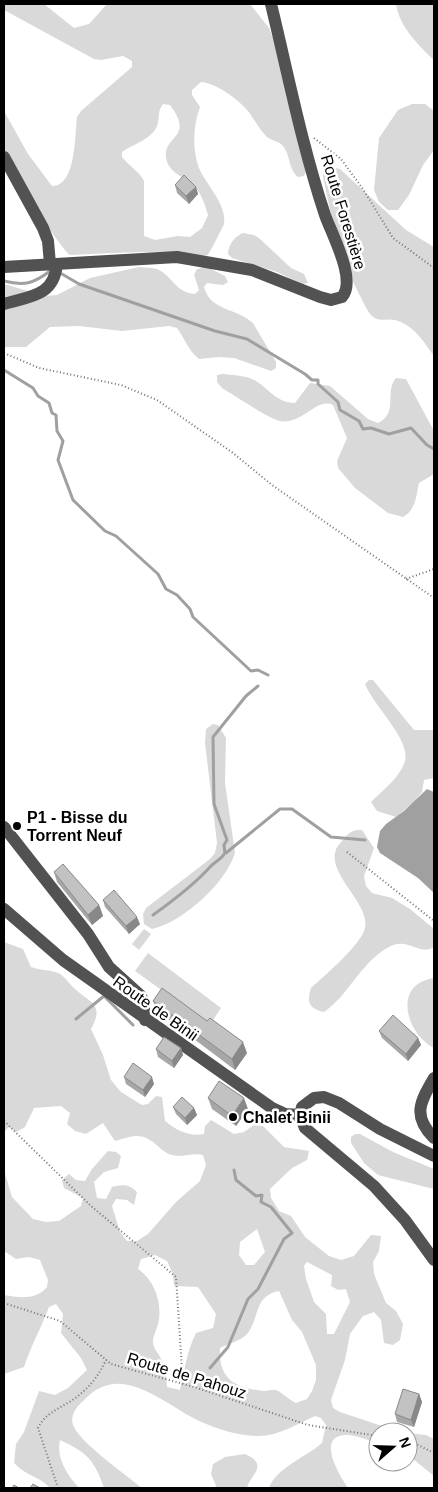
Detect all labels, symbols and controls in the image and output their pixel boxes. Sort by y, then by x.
street label: Route Forestière [318,153,369,272]
place label: P1 - Bisse du Torrent Neuf [27,809,127,844]
marker: P1 - Bisse du Torrent Neuf [11,820,23,832]
street label: Route de Binii [110,973,201,1044]
place label: Chalet Binii [243,1109,331,1126]
marker: Chalet Binii [227,1111,239,1123]
street label: Route de Pahouz [125,1349,248,1402]
north arrow [368,1422,418,1472]
text: N [396,1435,414,1450]

